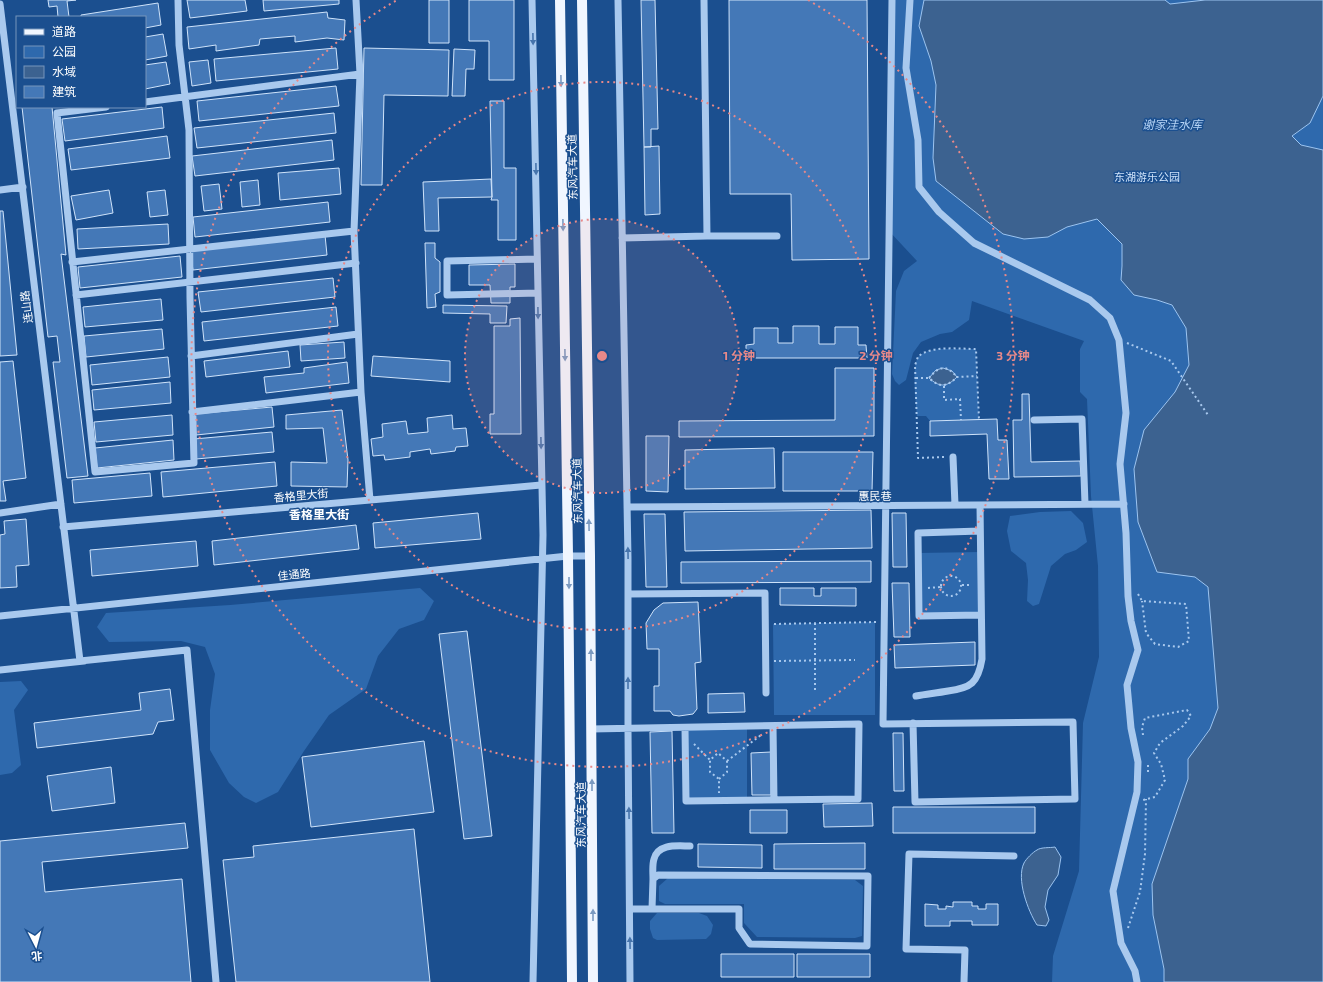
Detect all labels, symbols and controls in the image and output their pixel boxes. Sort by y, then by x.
legend [16,16,146,108]
text: 道路 [52,24,76,38]
one-way arrow [530,33,536,46]
text: 公园 [52,44,76,58]
text: 水域 [52,64,76,78]
one-way arrow [558,75,564,88]
text: 建筑 [52,84,76,98]
water label: 谢家洼水库 [1142,117,1204,131]
street label: 东风汽车大道 [565,134,579,200]
one-way arrow [532,163,539,175]
park label: 东湖游乐公园 [1114,170,1180,183]
one-way arrow [560,219,567,231]
street label: 连山路 [18,290,34,324]
one-way arrow [535,307,541,320]
text: 1 分钟 [723,348,755,362]
text: 2 分钟 [859,348,893,362]
text: 3 分钟 [996,348,1030,362]
one-way arrow [562,349,569,361]
centre of rings [595,349,609,363]
one-way arrow [538,437,544,450]
street label: 东风汽车大道 [570,458,584,524]
street label: 香格里大街 [273,486,329,504]
street label: 惠民巷 [859,489,892,502]
district label: 香格里大街 [289,507,349,521]
one-way arrow [586,518,592,531]
one-way arrow [625,546,631,559]
street label: 佳通路 [277,566,311,582]
one-way arrow [566,577,572,590]
one-way arrow [588,648,594,661]
one-way arrow [625,676,631,689]
one-way arrow [589,778,595,791]
street label: 东风汽车大道 [574,782,587,848]
one-way arrow [625,807,632,819]
one-way arrow [590,908,596,921]
north arrow [16,926,56,966]
one-way arrow [627,936,633,949]
text: 北 [31,949,43,963]

